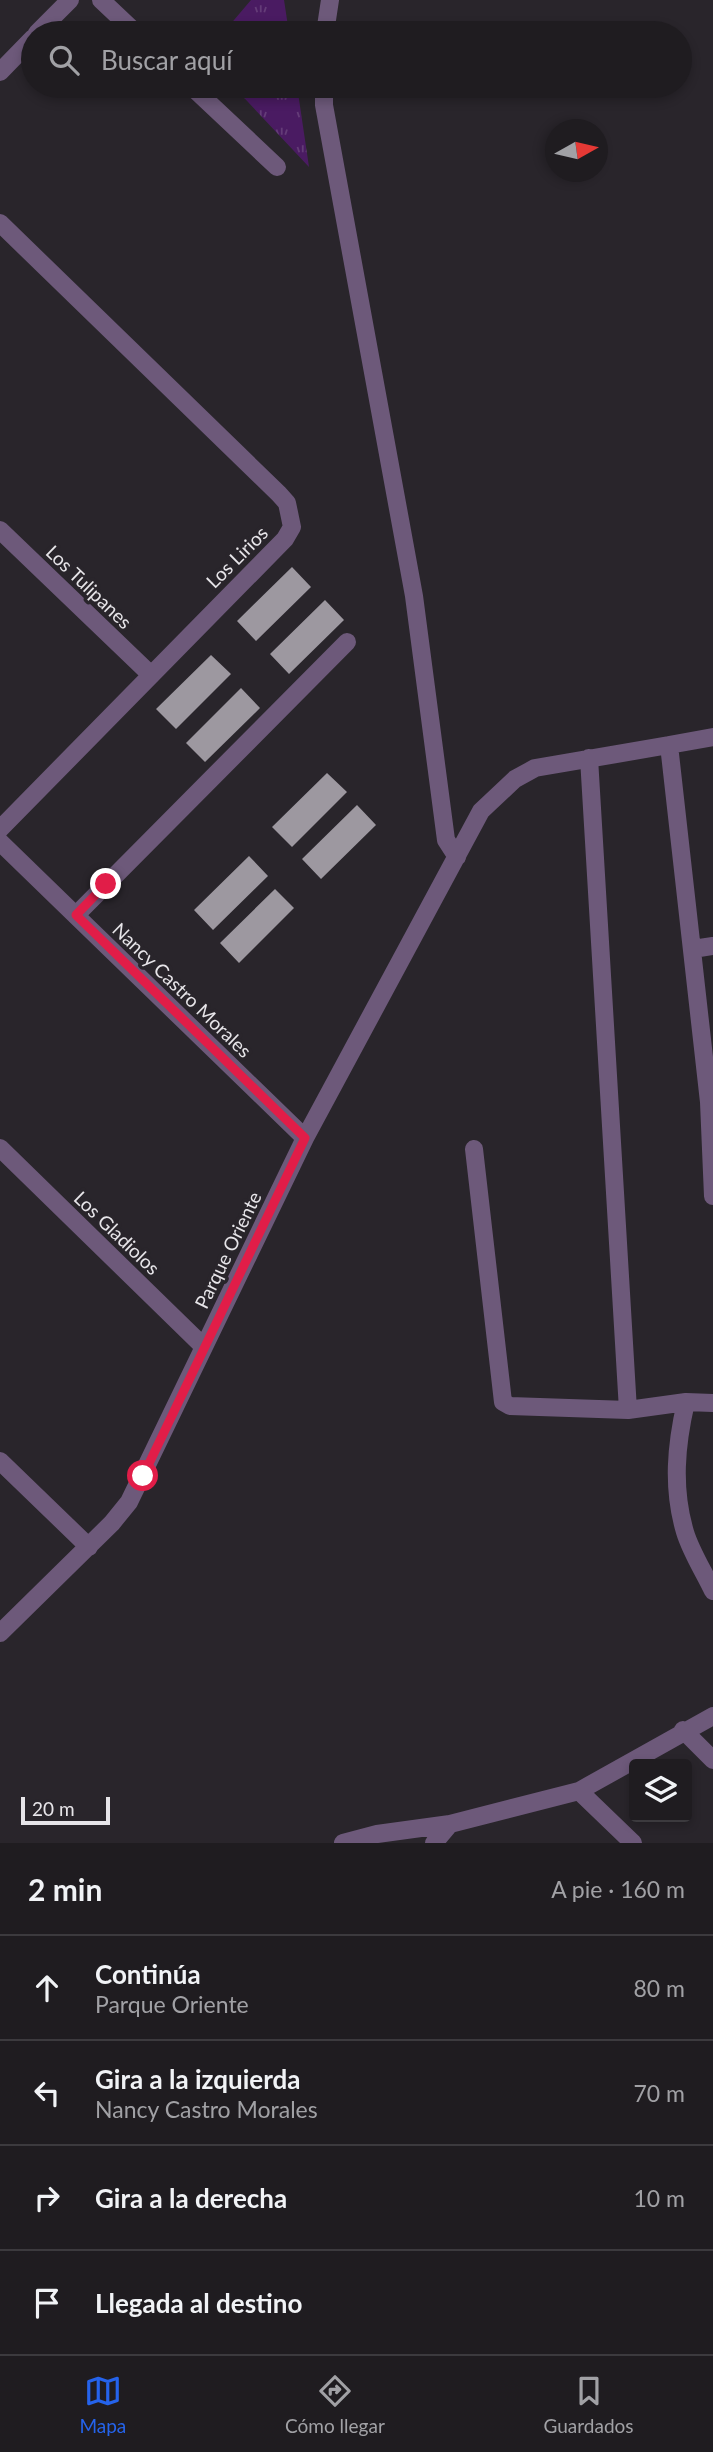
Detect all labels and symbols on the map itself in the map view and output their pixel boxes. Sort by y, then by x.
north arrow [545,119,608,182]
street label: Los Lirios [201,521,272,592]
street label: Los Tulipanes [42,540,137,633]
route end [90,868,121,899]
street label: Nancy Castro Morales [108,917,256,1062]
street label: Los Gladiolos [70,1186,165,1279]
street label: Parque Oriente [189,1188,266,1312]
route start [127,1460,158,1491]
scale bar [21,1794,110,1826]

